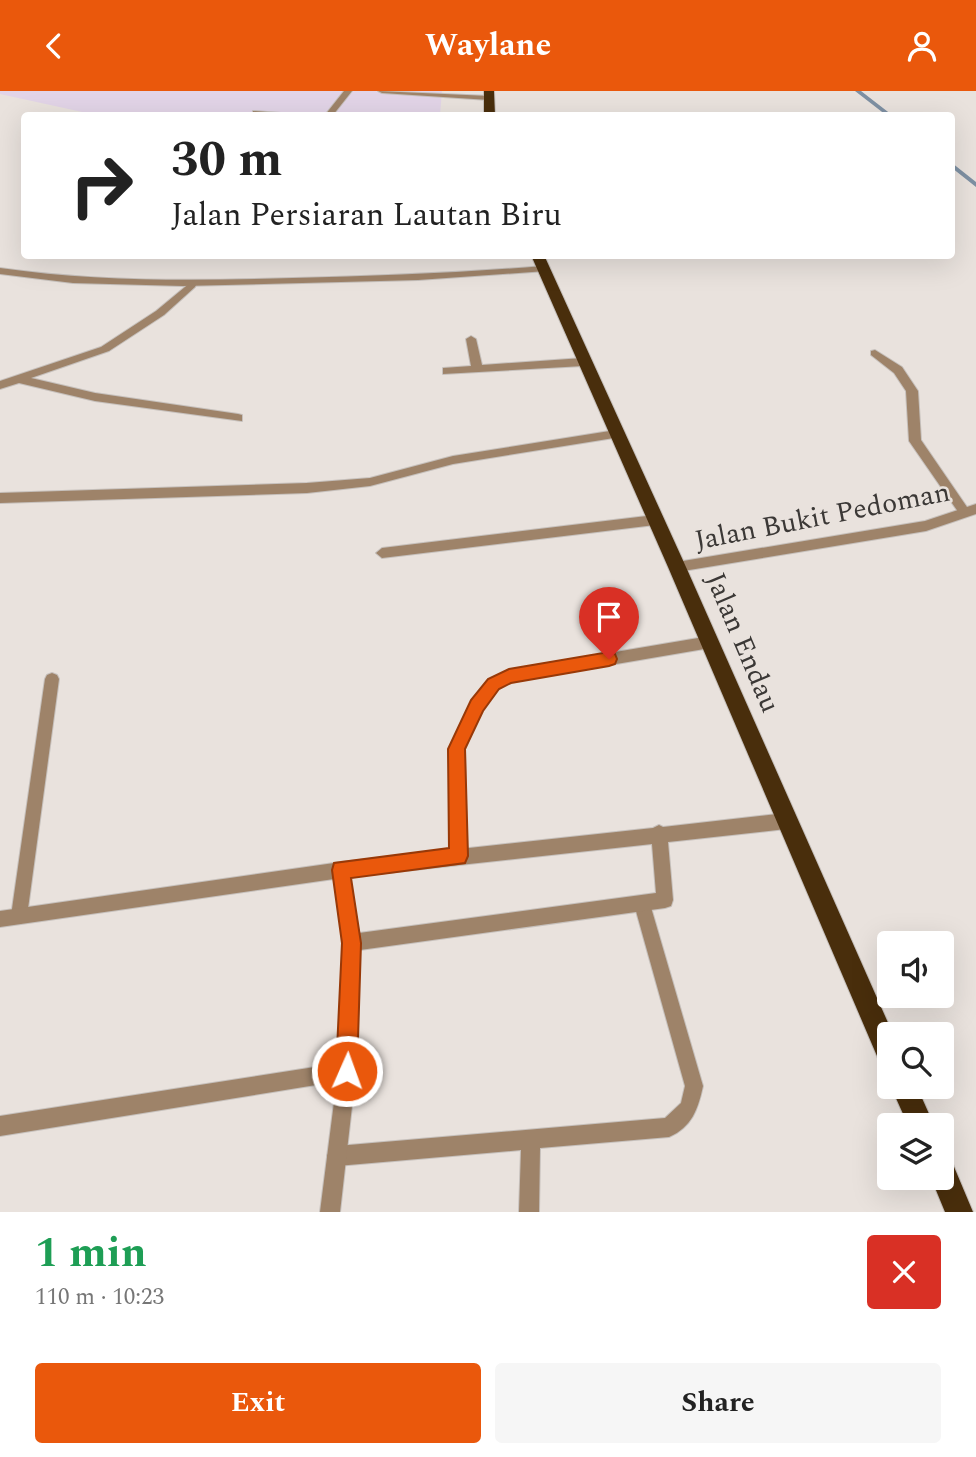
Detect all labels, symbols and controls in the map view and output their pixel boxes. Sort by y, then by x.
text: Waylane [425,21,551,70]
icon: back [35,27,73,65]
icon: person [903,27,941,65]
text: 30 m [171,123,282,198]
icon: right [56,140,147,231]
text: Jalan Persiaran Lautan Biru [171,191,562,240]
street label: Jalan Bukit Pedoman [691,471,954,562]
street label: Jalan Endau [694,566,791,719]
pin [579,587,639,659]
icon: arrive [590,598,628,636]
map controls [877,931,954,1190]
button: sound [877,931,954,1008]
button: search [877,1022,954,1099]
position arrow [310,1034,384,1108]
button: layers [877,1113,954,1190]
text: 1 min [35,1222,147,1285]
button: close [867,1235,941,1309]
text: 110 m · 10:23 [35,1280,164,1315]
button: Exit [35,1363,481,1443]
button: Share [495,1363,941,1443]

